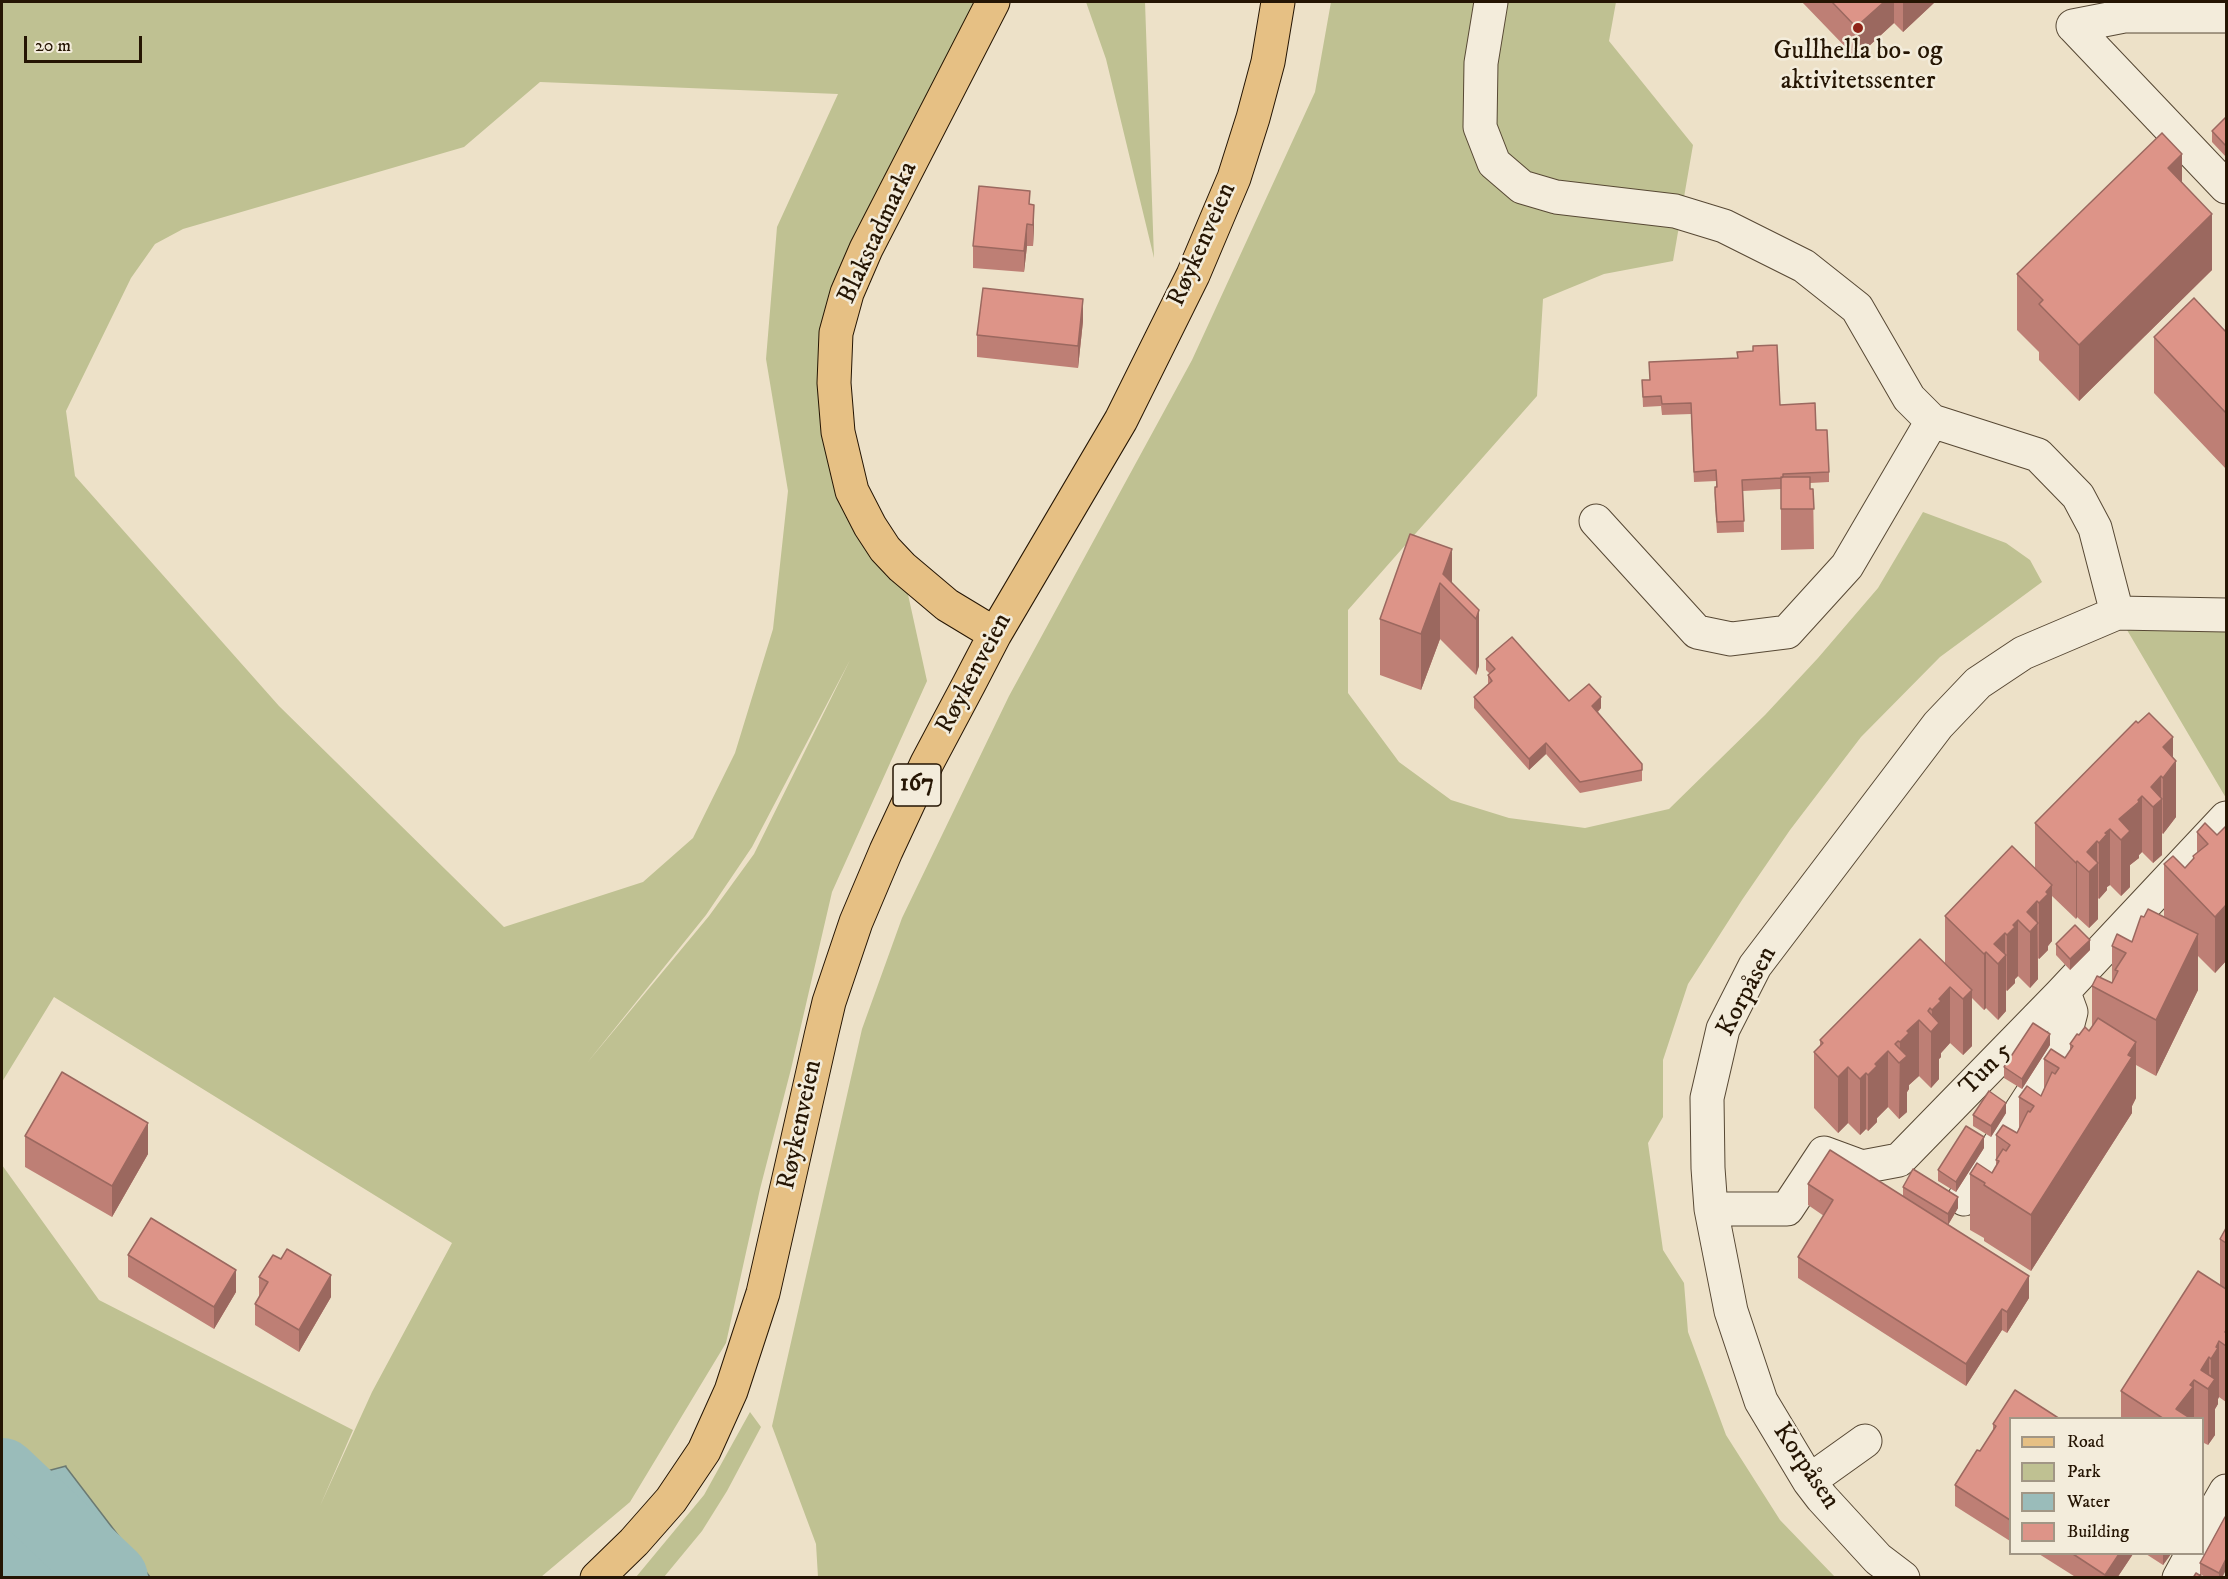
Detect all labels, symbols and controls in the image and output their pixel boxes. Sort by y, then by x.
marker: Gullhella bo- og aktivitetssenter [1851,21,1865,35]
scale bar [27,24,146,62]
text: 20 m [35,35,71,57]
place label: Gullhella bo- og aktivitetssenter [1773,37,1943,98]
street label: Blakstadmarka [832,157,926,309]
street label: Røykenveien [1162,178,1244,312]
street label: Røykenveien [930,608,1020,740]
road number: 167 [893,764,941,806]
street label: Korpåsen [1711,942,1785,1042]
street label: Tun 5 [1954,1037,2020,1103]
street label: Røykenveien [772,1057,830,1193]
legend [2009,1417,2204,1555]
street label: Korpåsen [1765,1418,1845,1516]
text: Road [2067,1431,2104,1453]
text: Park [2067,1461,2101,1483]
text: Water [2067,1491,2110,1513]
text: Building [2067,1521,2129,1543]

